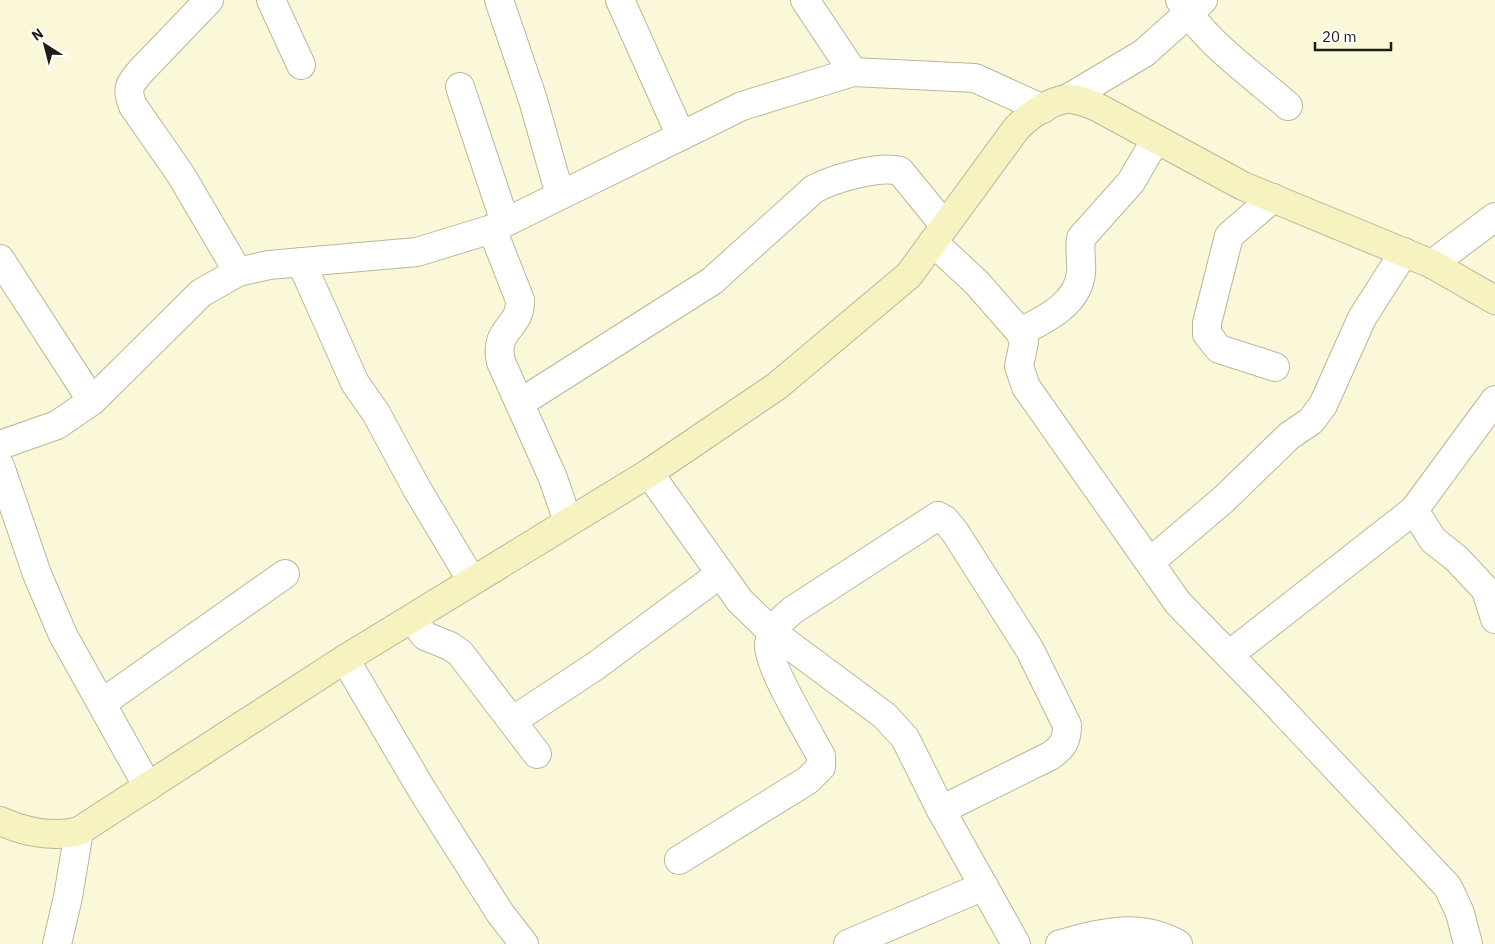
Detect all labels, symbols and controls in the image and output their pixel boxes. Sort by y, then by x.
north arrow [20,20,70,70]
scale bar [1315,20,1391,52]
text: N [28,24,47,45]
text: 20 m [1322,27,1357,46]

